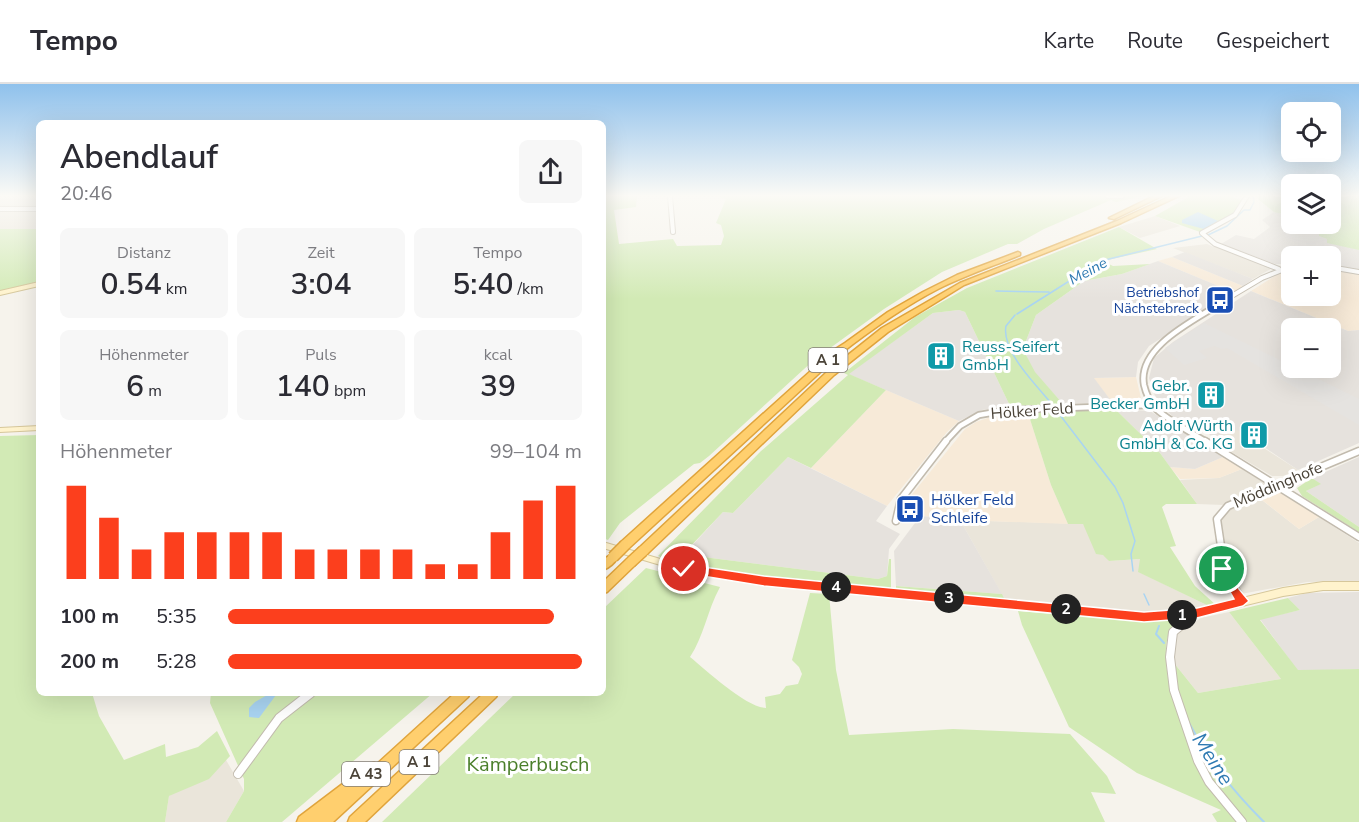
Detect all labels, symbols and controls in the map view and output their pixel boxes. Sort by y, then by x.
text: Tempo [30,22,118,60]
text: Karte [1044,27,1094,55]
text: Route [1127,27,1183,55]
text: Gespeichert [1216,27,1329,55]
map controls [1281,102,1341,378]
button: locate [1281,102,1341,162]
text: Abendlauf [60,135,218,180]
button: share [519,140,582,203]
button: layers [1281,174,1341,234]
text: 20:46 [60,180,113,207]
text: Distanz [117,242,171,264]
text: Zeit [307,242,335,264]
text: Tempo [474,242,522,264]
button: + [1281,246,1341,306]
water label: Meine [1065,253,1111,289]
text: 0.54 [101,264,162,305]
text: 3:04 [290,264,352,305]
text: 5:40 [452,264,513,305]
text: km [162,278,187,300]
text: /km [513,278,544,300]
place label: Betriebshof Nächstebreck [1114,283,1200,318]
bus stop icon: Betriebshof Nächstebreck [1204,284,1236,316]
button: − [1281,318,1341,378]
place label: Reuss-Seifert GmbH [962,336,1060,376]
building icon: Reuss-Seifert GmbH [925,340,957,372]
text: Höhenmeter [99,344,189,366]
text: Puls [305,344,337,366]
text: kcal [484,344,512,366]
road number: A 1 [808,348,848,372]
text: 6 [126,366,144,407]
text: 140 [276,366,330,407]
text: 39 [480,366,516,407]
place label: Gebr. Becker GmbH [1090,375,1190,415]
building icon: Gebr. Becker GmbH [1195,379,1227,411]
text: m [144,380,162,402]
text: bpm [330,380,366,402]
street label: Hölker Feld [990,397,1074,425]
place label: Adolf Würth GmbH & Co. KG [1119,415,1233,455]
building icon: Adolf Würth GmbH & Co. KG [1238,419,1270,451]
text: Höhenmeter [60,438,172,465]
text: 99–104 m [490,438,582,465]
street label: Möddinghofe [1230,456,1326,514]
place label: Hölker Feld Schleife [931,489,1014,529]
bus stop icon: Hölker Feld Schleife [894,493,926,525]
pin [658,543,709,594]
pin [1196,543,1247,594]
icon: check [667,552,700,585]
icon: arrive [1205,552,1238,585]
pin: 4 [821,572,851,602]
text: 4 [831,576,841,598]
pin: 3 [934,583,964,613]
text: 3 [944,587,954,609]
pin: 2 [1051,594,1081,624]
text: 2 [1061,598,1071,620]
pin: 1 [1167,600,1197,630]
text: 100 m [60,603,119,630]
text: 5:35 [156,603,197,630]
text: 1 [1177,604,1187,626]
text: 200 m [60,648,119,675]
text: 5:28 [156,648,197,675]
water label: Meine [1186,727,1240,791]
road number: A 1 [400,750,438,774]
park label: Kämperbusch [467,751,589,778]
road number: A 43 [342,762,390,786]

